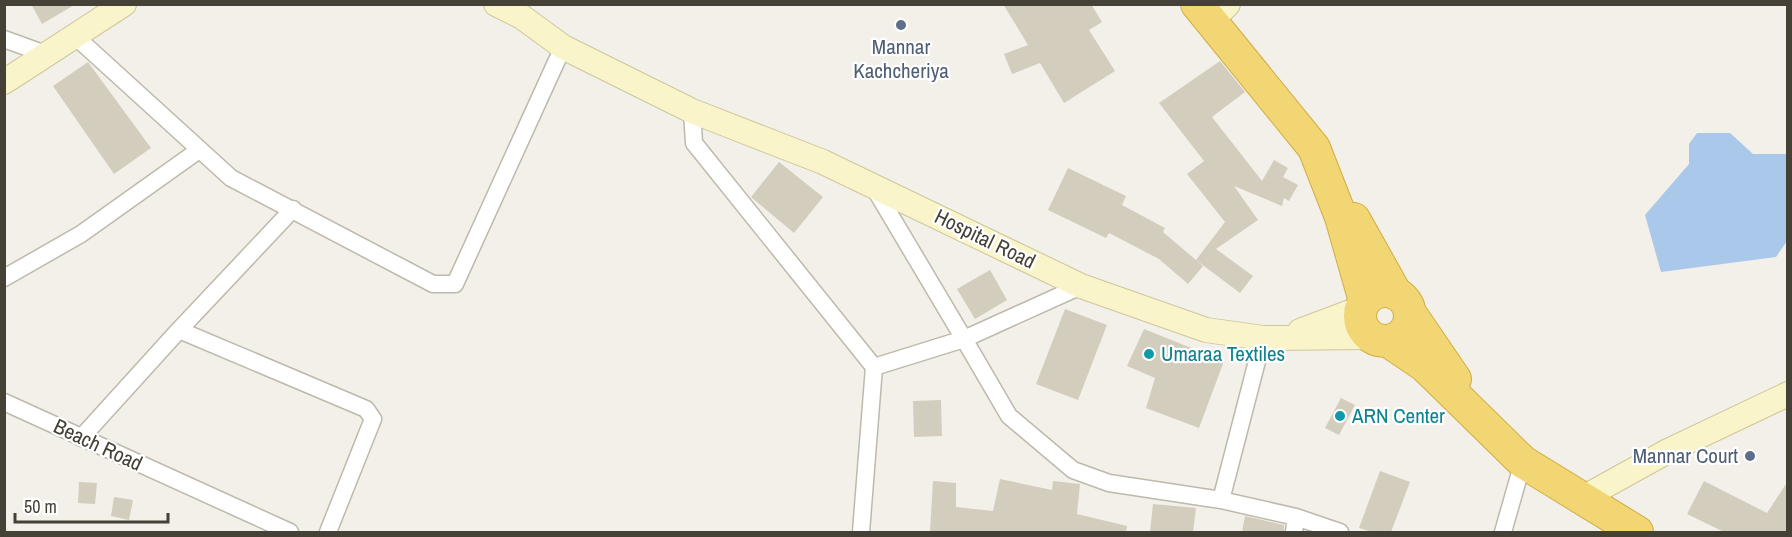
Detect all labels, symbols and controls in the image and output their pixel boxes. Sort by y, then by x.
marker: Mannar Kachcheriya [894,18,908,32]
place label: Mannar Kachcheriya [853,32,949,85]
street label: Hospital Road [930,202,1041,276]
place label: Umaraa Textiles [1161,339,1285,368]
marker: Umaraa Textiles [1142,347,1156,361]
place label: ARN Center [1351,401,1445,430]
marker: ARN Center [1333,409,1347,423]
street label: Beach Road [49,411,147,478]
place label: Mannar Court [1633,441,1738,470]
marker: Mannar Court [1743,449,1757,463]
scale bar [15,486,168,524]
text: 50 m [24,494,57,519]

